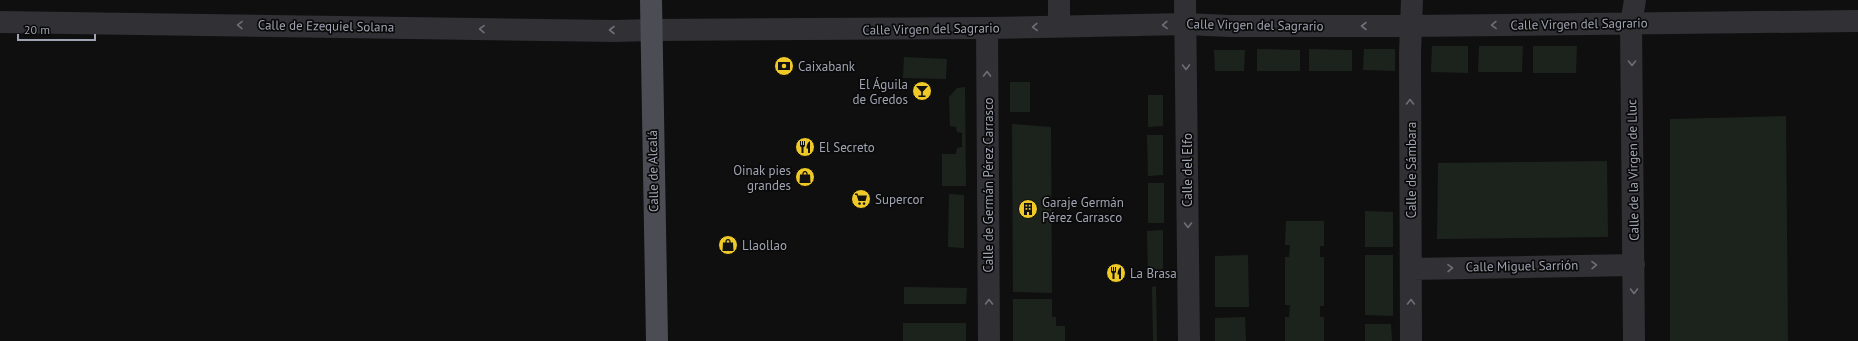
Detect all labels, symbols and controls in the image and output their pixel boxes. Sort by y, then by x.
street label: Calle Virgen del Sagrario [1510,14,1648,34]
street label: Calle Virgen del Sagrario [1186,15,1324,35]
scale bar [18,16,95,42]
street label: Calle de Ezequiel Solana [258,16,394,36]
street label: Calle Virgen del Sagrario [862,19,1000,39]
one-way arrow [237,21,243,29]
one-way arrow [1162,21,1168,29]
one-way arrow [1491,21,1497,29]
text: 20 m [24,22,50,37]
one-way arrow [1361,22,1367,30]
one-way arrow [1032,23,1038,31]
one-way arrow [479,25,485,33]
one-way arrow [609,26,615,34]
bank icon: Caixabank [773,55,795,77]
place label: Caixabank [798,58,856,75]
one-way arrow [1628,60,1636,66]
one-way arrow [1182,64,1190,70]
one-way arrow [983,71,991,77]
place label: El Águila de Gredos [853,76,908,108]
bar icon: El Águila de Gredos [911,80,933,102]
street label: Calle de Germán Pérez Carrasco [980,97,997,273]
one-way arrow [1406,99,1414,105]
street label: Calle de la Virgen de Lluc [1623,99,1643,241]
street label: Calle de Sámbara [1403,122,1420,218]
street label: Calle de Alcalá [644,130,662,212]
street label: Calle del Elfo [1179,133,1196,207]
restaurant icon: El Secreto [794,136,816,158]
place label: El Secreto [819,139,875,156]
place label: Oinak pies grandes [733,162,791,194]
shop icon: Oinak pies grandes [794,166,816,188]
supermarket icon: Supercor [850,188,872,210]
place label: Supercor [875,191,924,208]
place label: Garaje Germán Pérez Carrasco [1042,194,1124,226]
building icon: Garaje Germán Pérez Carrasco [1017,198,1039,220]
one-way arrow [1183,222,1192,228]
shop icon: Llaollao [717,234,739,256]
place label: Llaollao [742,237,787,254]
street label: Calle Miguel Sarrión [1466,257,1578,275]
one-way arrow [1591,261,1597,269]
restaurant icon: La Brasa [1105,262,1127,284]
one-way arrow [1447,264,1453,272]
place label: La Brasa [1130,265,1177,282]
one-way arrow [1630,288,1638,294]
one-way arrow [985,299,993,305]
one-way arrow [1407,299,1415,305]

